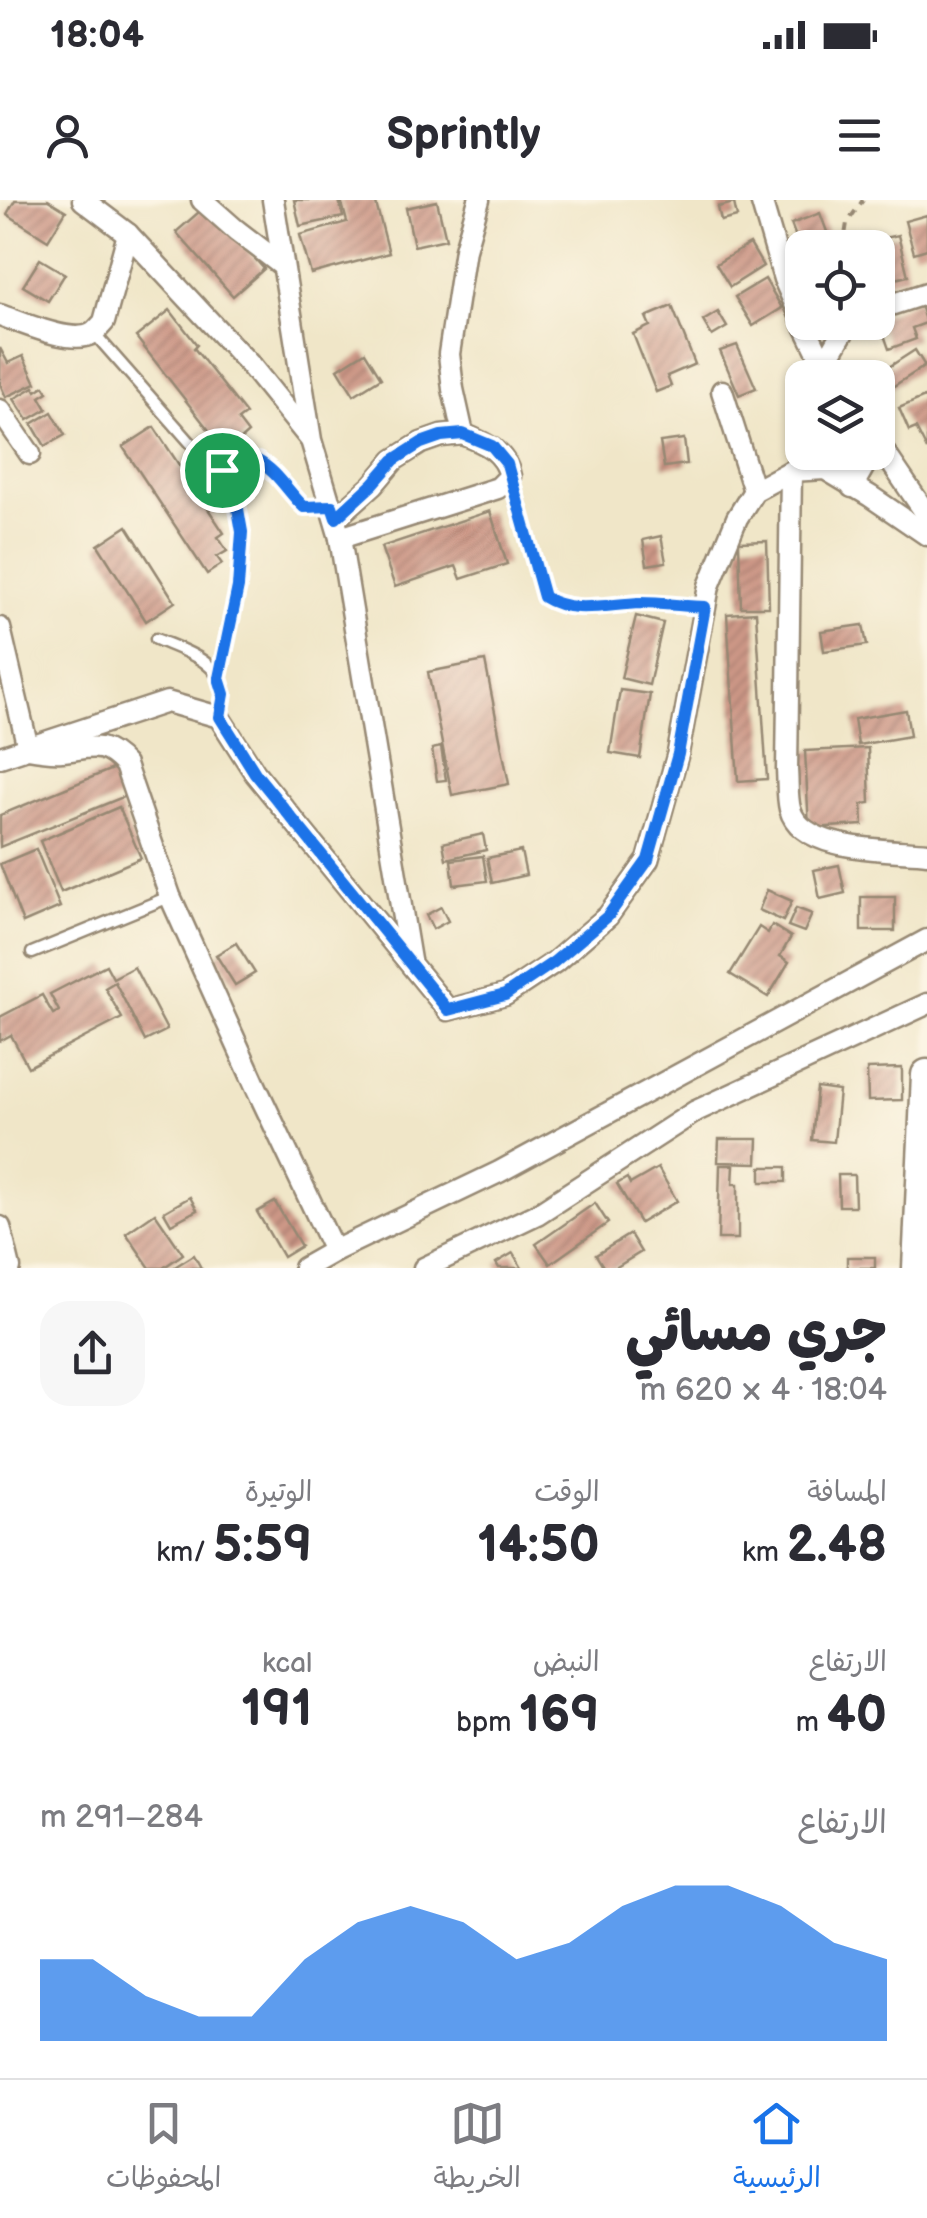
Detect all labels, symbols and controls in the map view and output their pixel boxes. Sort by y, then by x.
text: 18:04 [50,13,144,58]
icon: person [40,108,95,163]
text: Sprintly [386,108,541,163]
icon: menu [832,108,887,163]
map controls [785,230,895,470]
button: locate [785,230,895,340]
button: layers [785,360,895,470]
pin [180,428,265,513]
icon: arrive [195,443,250,498]
text: جري مسائي [625,1300,887,1367]
button: share [40,1301,145,1406]
text: 18:04 · 4 × 620 m [640,1371,887,1410]
text: الوتيرة [245,1476,312,1509]
text: الوقت [534,1476,600,1509]
text: المسافة [807,1476,887,1509]
text: 5:59 [213,1516,312,1576]
text: 14:50 [477,1516,600,1576]
text: 2.48 [787,1516,887,1576]
text: /km [156,1536,213,1569]
text: km [742,1536,787,1569]
text: النبض [533,1646,600,1679]
text: الارتفاع [808,1646,887,1679]
text: kcal [262,1647,312,1680]
text: 191 [241,1680,312,1740]
text: 169 [519,1686,600,1746]
text: 40 [826,1686,887,1746]
text: bpm [456,1706,519,1739]
text: m [796,1706,826,1739]
text: 284–291 m [40,1798,203,1837]
text: الارتفاع [797,1804,887,1843]
tab: المحفوظات [106,2096,221,2202]
tab: الخريطة [434,2096,521,2202]
tab: الرئيسية [733,2096,821,2202]

